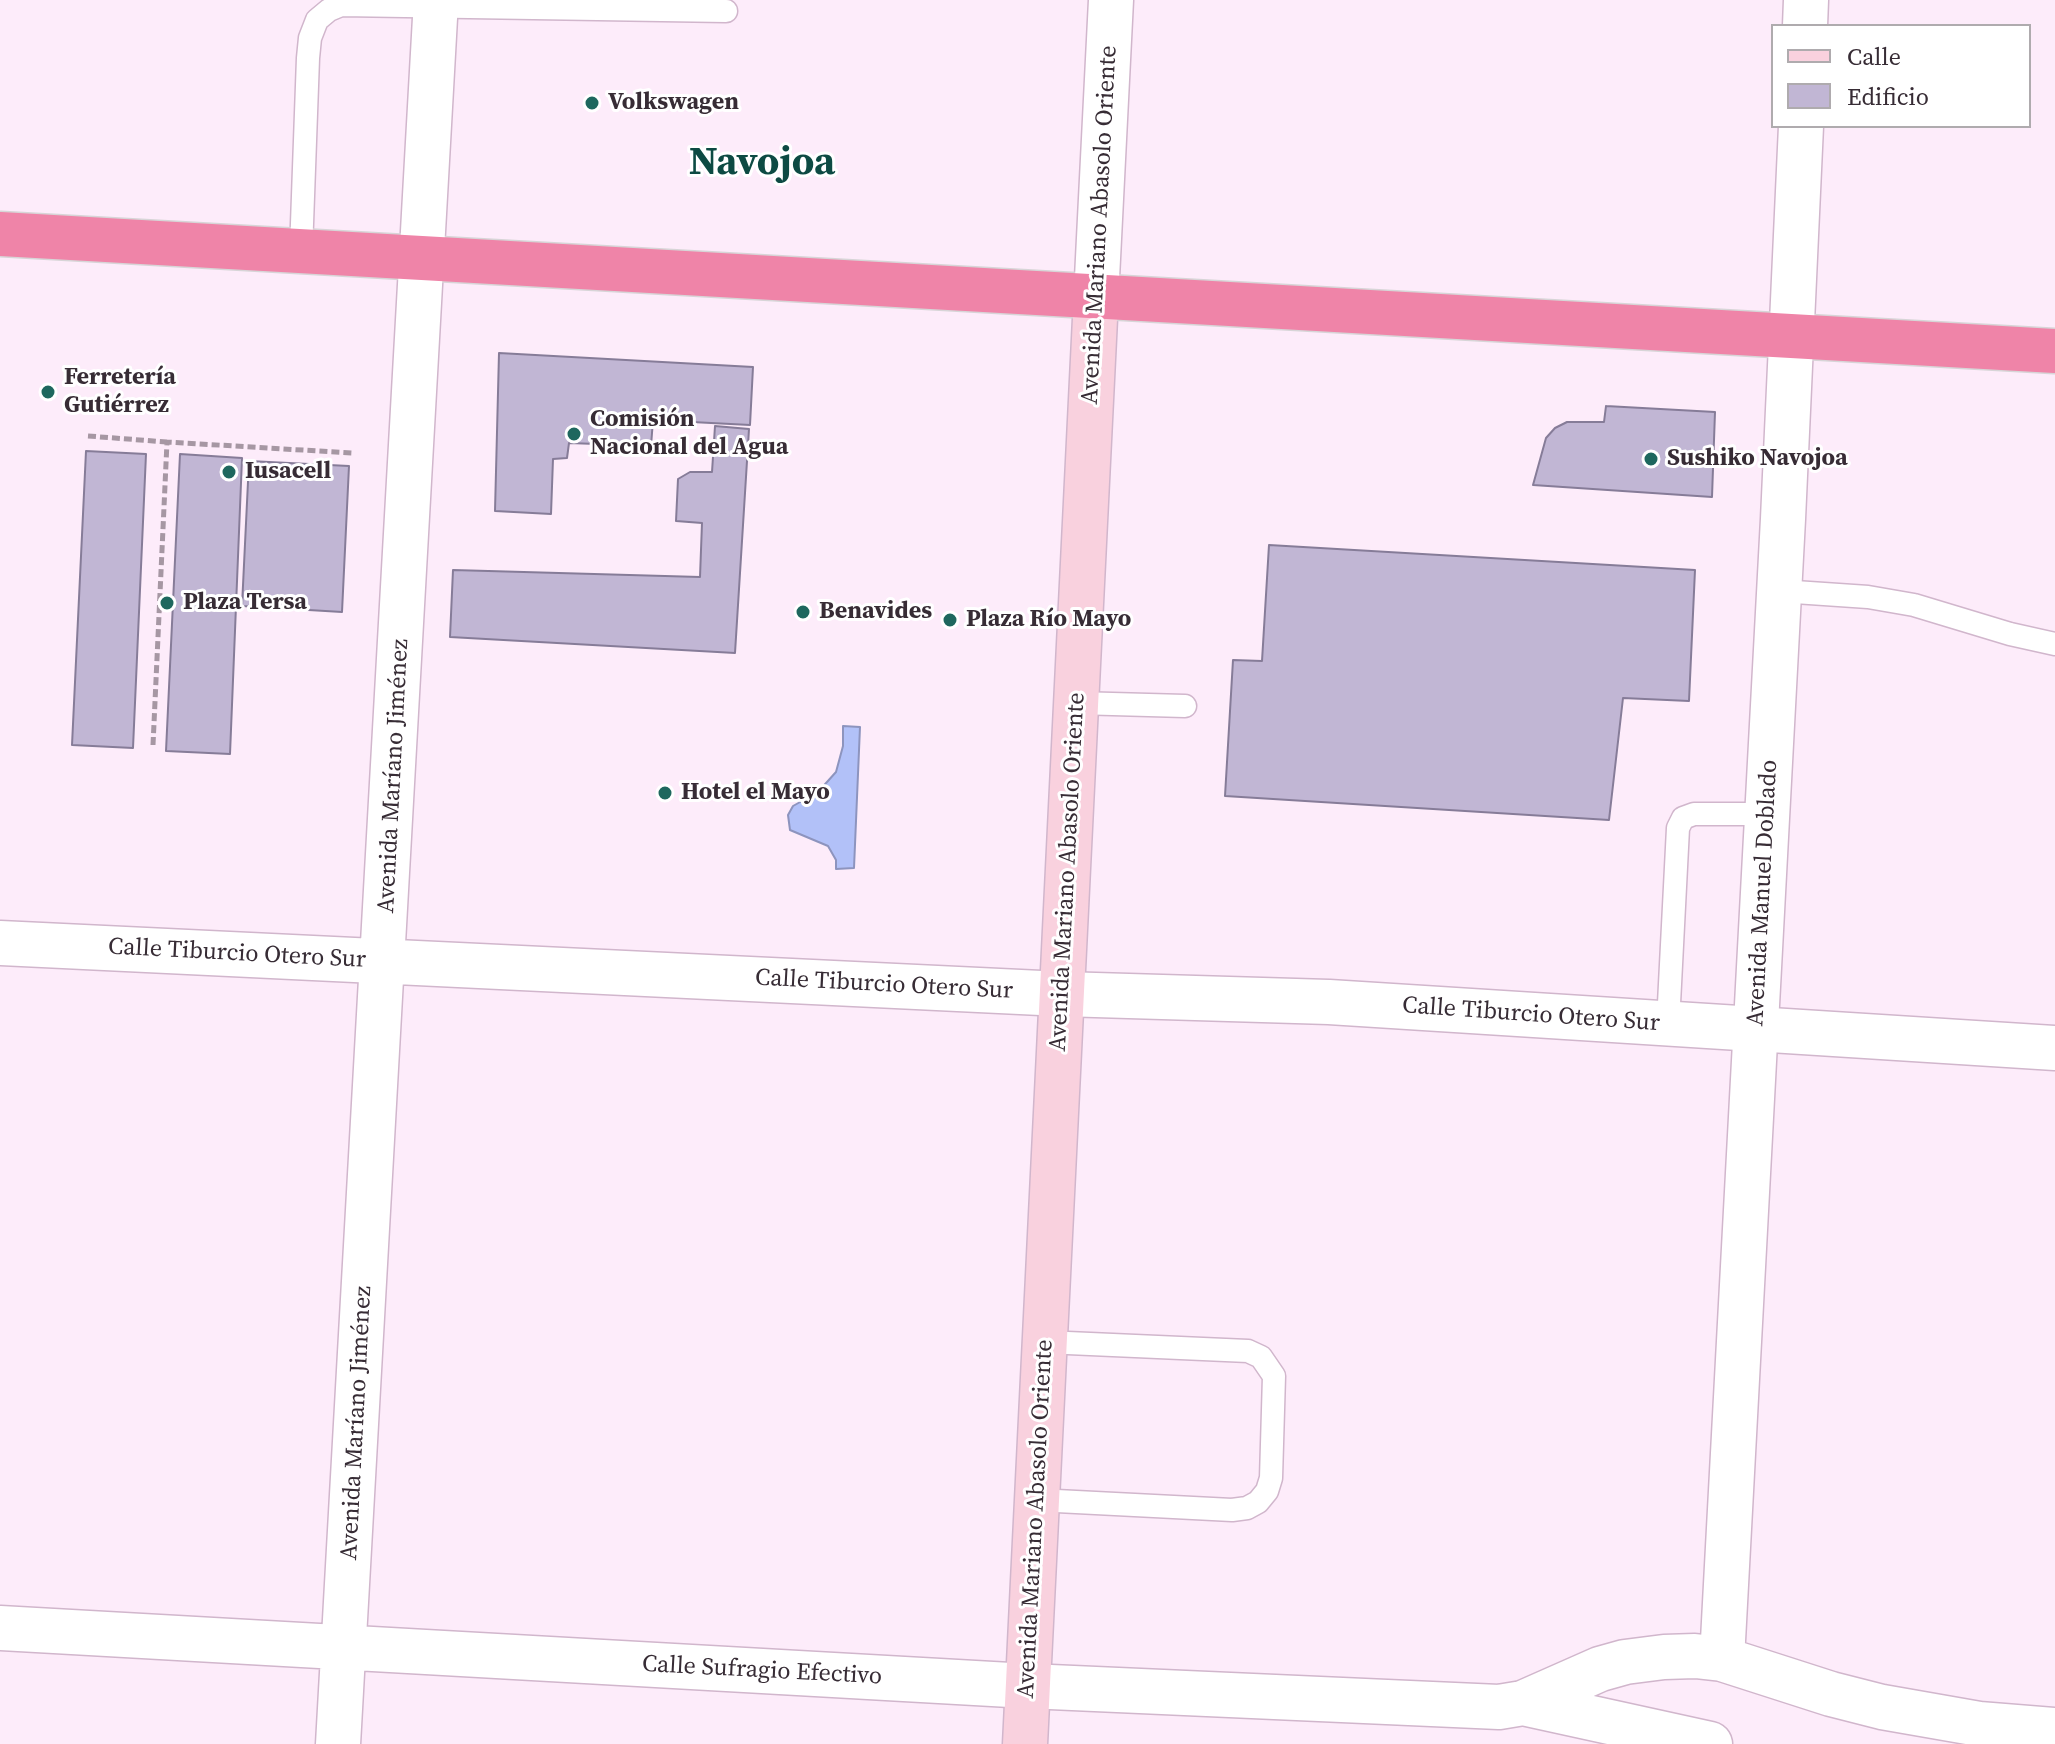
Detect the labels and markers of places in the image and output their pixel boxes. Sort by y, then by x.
place label: Volkswagen [608,89,739,117]
marker: Volkswagen [583,94,601,112]
place label: Ferretería Gutiérrez [64,364,176,420]
marker: Ferretería Gutiérrez [39,383,57,401]
place label: Comisión Nacional del Agua [590,406,789,462]
marker: Comisión Nacional del Agua [565,425,583,443]
place label: Sushiko Navojoa [1667,445,1848,473]
marker: Sushiko Navojoa [1642,450,1660,468]
place label: Iusacell [245,458,331,486]
marker: Iusacell [220,463,238,481]
place label: Plaza Tersa [183,589,307,617]
marker: Plaza Tersa [158,594,176,612]
place label: Benavides [819,598,932,626]
marker: Benavides [794,603,812,621]
place label: Plaza Río Mayo [966,606,1131,634]
marker: Plaza Río Mayo [941,611,959,629]
place label: Hotel el Mayo [681,779,830,807]
marker: Hotel el Mayo [656,784,674,802]

